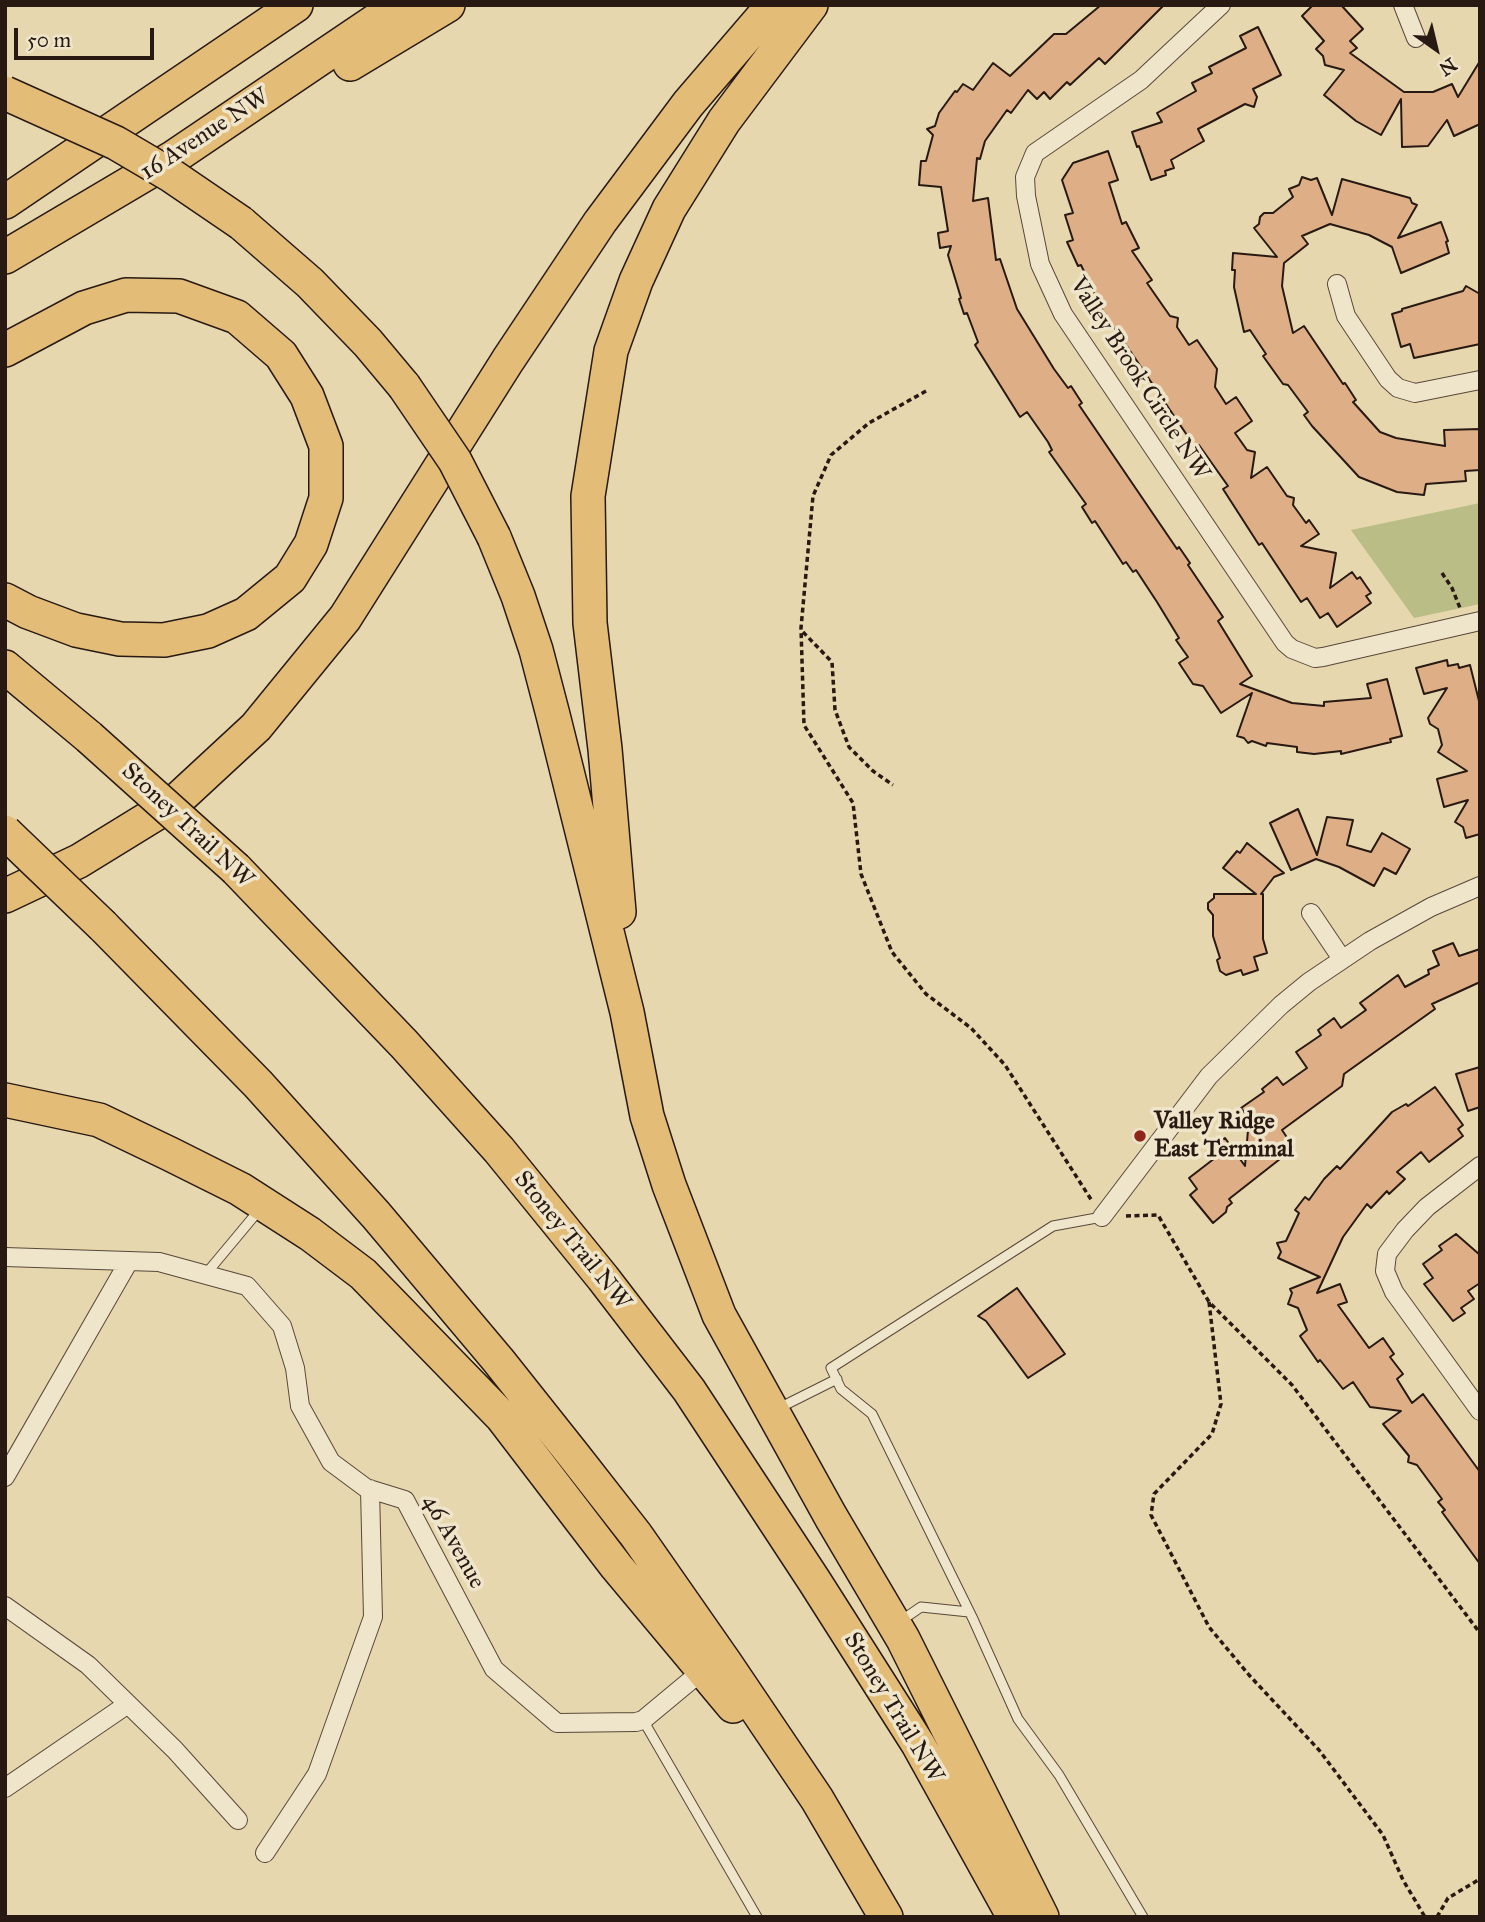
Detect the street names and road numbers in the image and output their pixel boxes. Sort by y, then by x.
street label: 16 Avenue NW [135,83,275,187]
street label: Valley Brook Circle NW [1063,272,1215,486]
street label: Stoney Trail NW [115,757,259,895]
street label: Stoney Trail NW [507,1166,637,1316]
street label: 46 Avenue [415,1490,491,1594]
street label: Stoney Trail NW [837,1628,949,1788]

